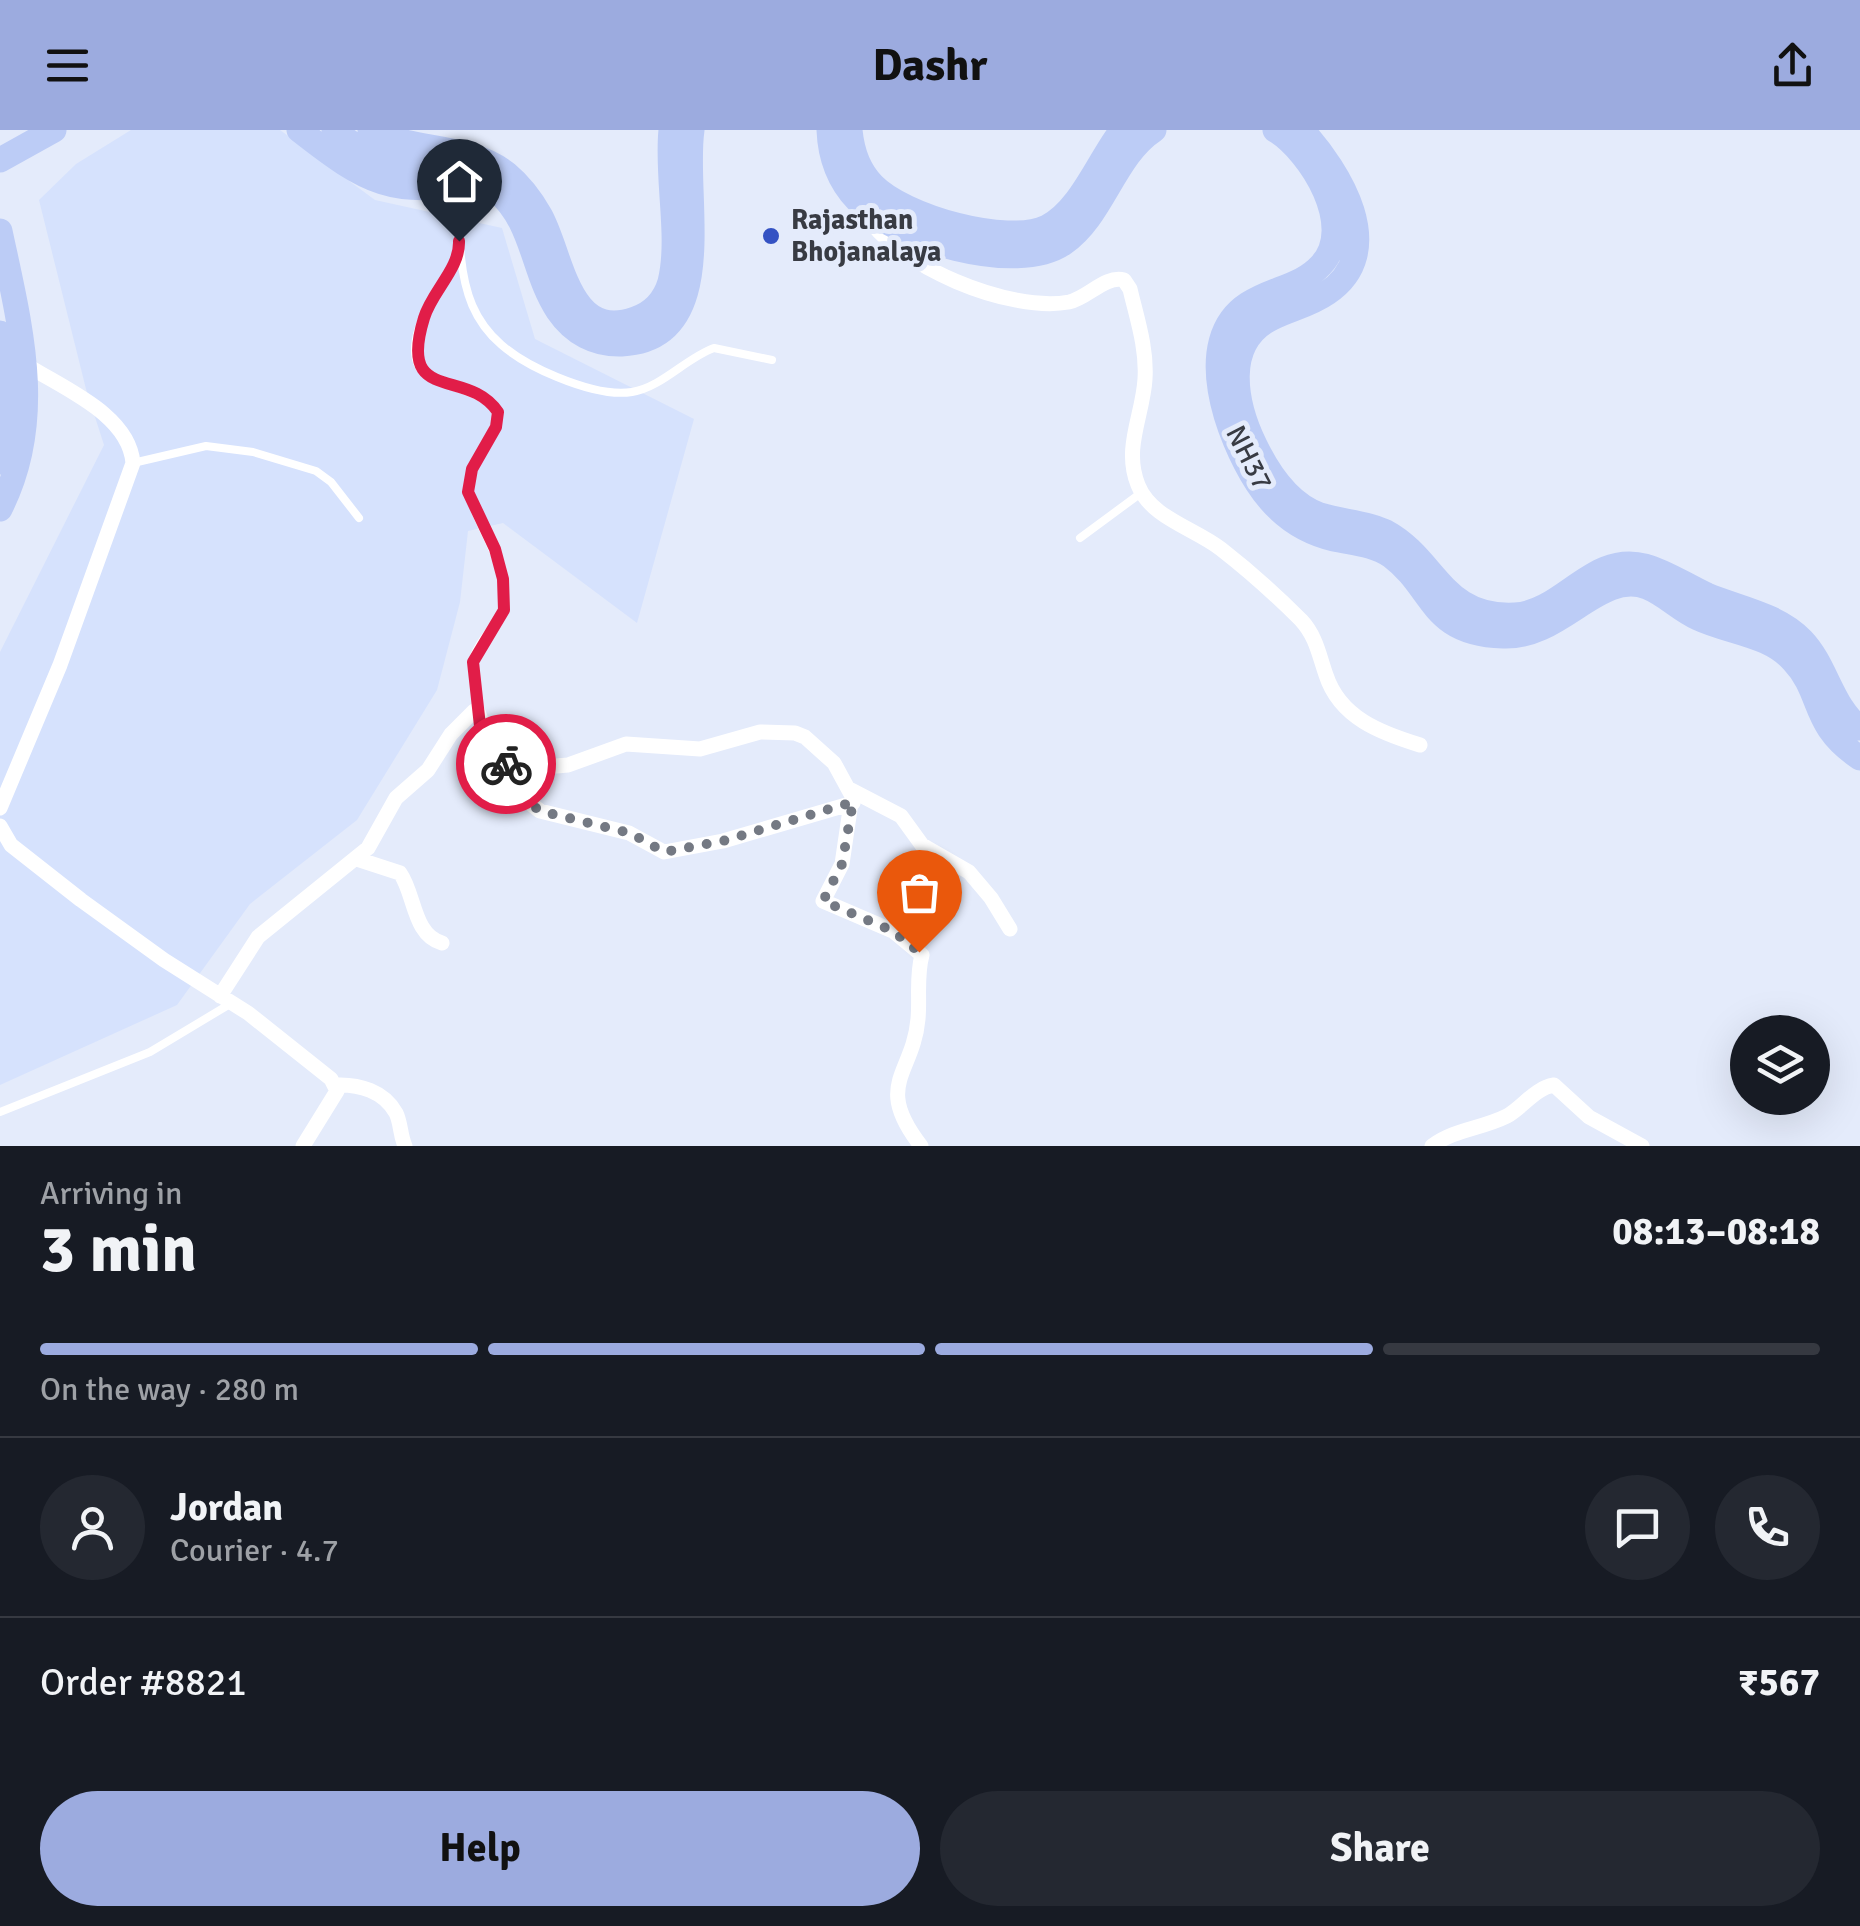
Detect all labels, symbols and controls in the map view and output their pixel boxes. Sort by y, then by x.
icon: menu [40,38,95,93]
text: Dashr [873,38,987,93]
icon: share [1765,38,1820,93]
pin [417,139,502,242]
icon: home [432,154,487,209]
place label: Rajasthan Bhojanalaya [791,203,941,269]
marker: Rajasthan Bhojanalaya [760,225,782,247]
street label: NH37 [1218,420,1280,496]
courier [456,714,556,814]
icon: bike [479,737,534,792]
pin [877,850,962,953]
icon: bag [892,865,947,920]
map controls [1730,1015,1830,1115]
button: layers [1730,1015,1830,1115]
text: Arriving in [40,1174,182,1213]
text: 08:13–08:18 [1612,1208,1820,1255]
text: 3 min [40,1210,197,1290]
text: On the way · 280 m [40,1370,299,1409]
button: person [40,1475,145,1580]
button: chat [1585,1475,1690,1580]
button: phone [1715,1475,1820,1580]
text: Jordan [170,1484,283,1531]
text: Courier · 4.7 [170,1531,339,1570]
text: Order #8821 [40,1659,247,1706]
text: ₹567 [1738,1659,1820,1706]
button: Help [40,1791,920,1906]
button: Share [940,1791,1820,1906]

